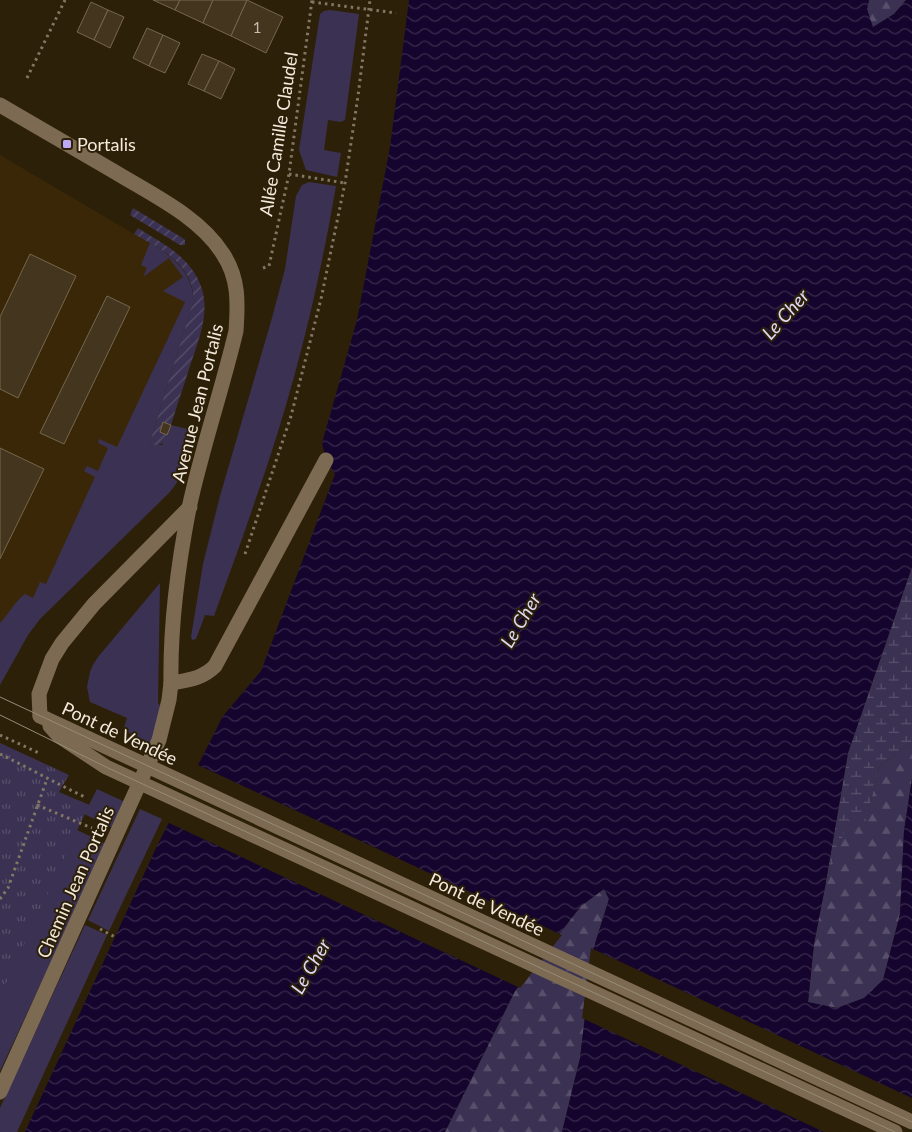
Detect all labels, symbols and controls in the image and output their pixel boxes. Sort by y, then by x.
house number: 1 [253,18,261,36]
street label: Allée Camille Claudel [254,50,302,218]
place label: Portalis [77,133,136,155]
marker: Portalis [61,138,73,150]
water label: Le Cher [757,284,814,344]
street label: Avenue Jean Portalis [167,321,227,485]
water label: Le Cher [495,588,545,651]
street label: Pont de Vendée [59,697,181,769]
street label: Chemin Jean Portalis [32,802,118,961]
street label: Pont de Vendée [426,868,548,940]
water label: Le Cher [285,934,335,997]

